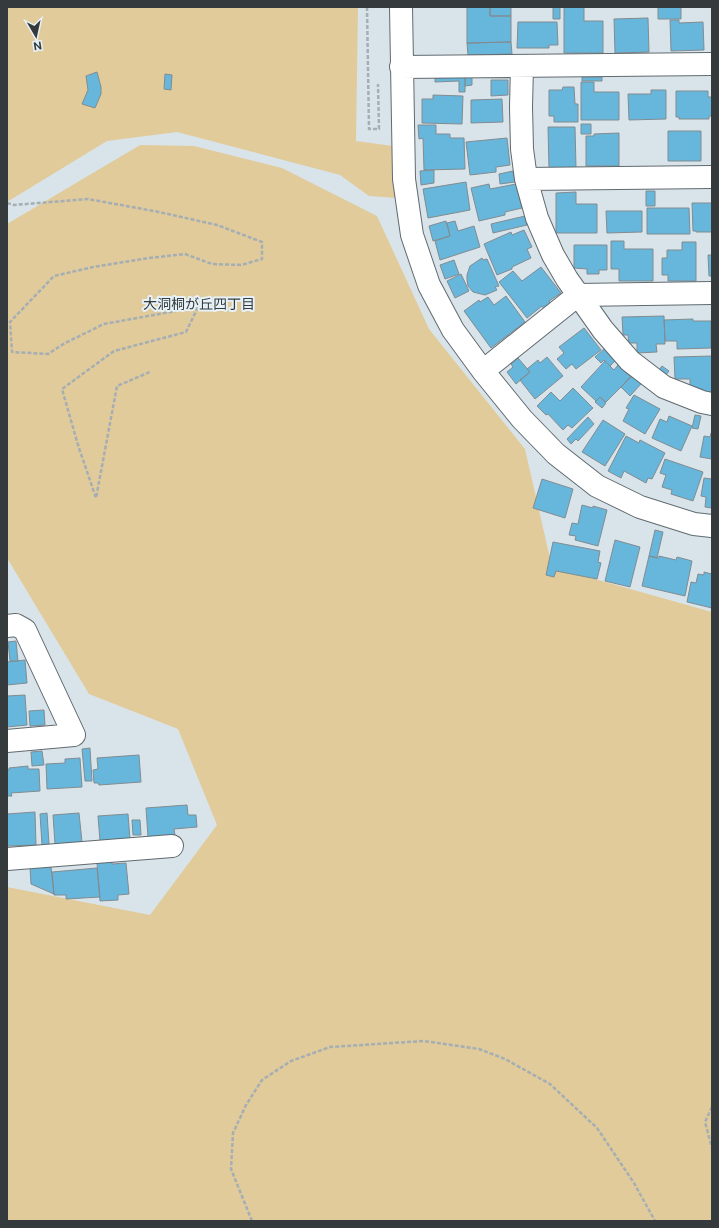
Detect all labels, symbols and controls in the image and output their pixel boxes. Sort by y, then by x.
north arrow [16,16,56,56]
text: N [32,39,43,52]
district label: 大洞桐が丘四丁目 [143,296,255,312]

